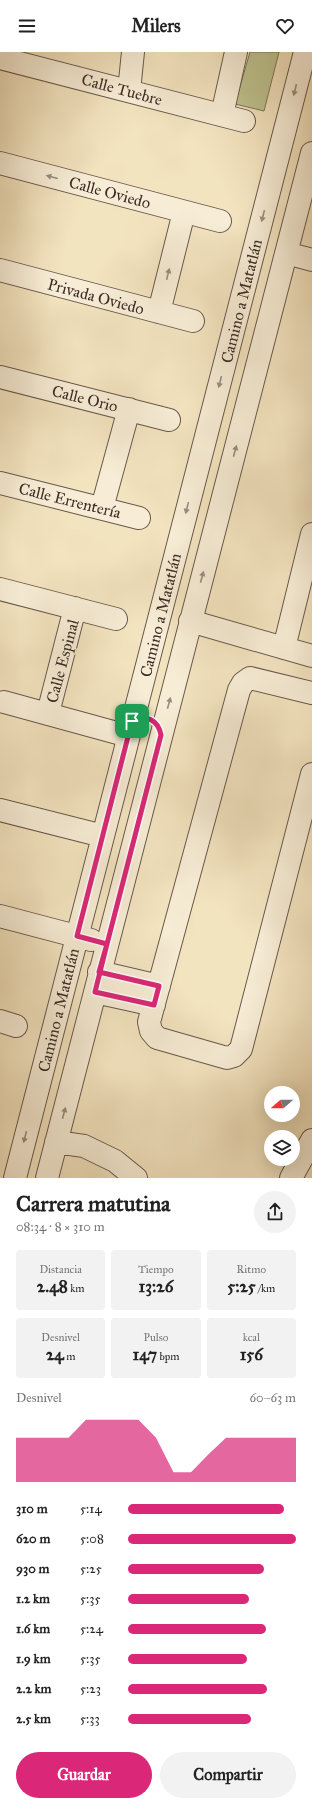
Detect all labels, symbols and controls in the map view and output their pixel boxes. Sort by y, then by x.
icon: menu [16,15,38,37]
text: Milers [131,15,181,37]
icon: heart [274,15,296,37]
street label: Calle Tuebre [80,70,165,109]
one-way arrow [292,84,298,96]
street label: Calle Oviedo [67,172,153,212]
one-way arrow [46,174,58,180]
one-way arrow [259,209,265,222]
street label: Camino a Matatlán [217,237,266,365]
one-way arrow [166,268,172,280]
street label: Privada Oviedo [46,274,146,318]
one-way arrow [216,376,222,388]
street label: Calle Orio [50,381,120,416]
one-way arrow [232,445,238,457]
street label: Calle Errentería [17,479,123,522]
one-way arrow [184,502,190,514]
street label: Camino a Matatlán [136,551,185,679]
one-way arrow [199,571,205,583]
street label: Calle Espinal [42,617,83,705]
one-way arrow [167,696,173,709]
pin [115,704,149,738]
icon: arrive [121,710,143,732]
street label: Camino a Matatlán [34,946,83,1074]
north arrow [264,1086,300,1122]
map controls [264,1086,300,1166]
one-way arrow [61,1107,67,1119]
one-way arrow [22,1130,28,1143]
button: layers [264,1130,300,1166]
text: Carrera matutina [16,1190,170,1217]
button: share [254,1191,296,1233]
text: 08:34 · 8 × 310 m [16,1219,105,1235]
text: Distancia [39,1263,82,1276]
text: Tiempo [138,1263,174,1276]
text: Ritmo [237,1263,266,1276]
text: 2.48 [37,1276,68,1297]
text: 13:26 [139,1276,173,1297]
text: 5:25 [227,1276,256,1297]
text: km [68,1282,85,1295]
text: /km [256,1282,275,1295]
text: Desnivel [41,1331,80,1344]
text: Pulso [144,1331,168,1344]
text: kcal [243,1331,260,1344]
text: 24 [46,1344,64,1365]
text: 147 [133,1344,157,1365]
text: 156 [240,1344,263,1365]
text: m [64,1350,75,1363]
text: bpm [157,1350,179,1363]
text: Desnivel [16,1390,62,1406]
text: 60–63 m [249,1390,296,1406]
text: 310 m [16,1501,48,1517]
text: 5:14 [80,1501,102,1517]
text: 620 m [16,1531,50,1547]
text: 5:08 [80,1531,104,1547]
text: 930 m [16,1561,49,1577]
text: 5:25 [80,1561,102,1577]
text: 1.2 km [16,1591,50,1607]
text: 5:35 [80,1591,101,1607]
text: 1.6 km [16,1621,50,1637]
text: 5:24 [80,1621,103,1637]
text: 1.9 km [16,1651,51,1667]
text: 5:35 [80,1651,101,1667]
text: 2.2 km [16,1681,52,1697]
text: 5:23 [80,1681,101,1697]
text: 2.5 km [16,1711,51,1727]
text: 5:33 [80,1711,100,1727]
button: Guardar [16,1752,152,1798]
button: Compartir [160,1752,296,1798]

